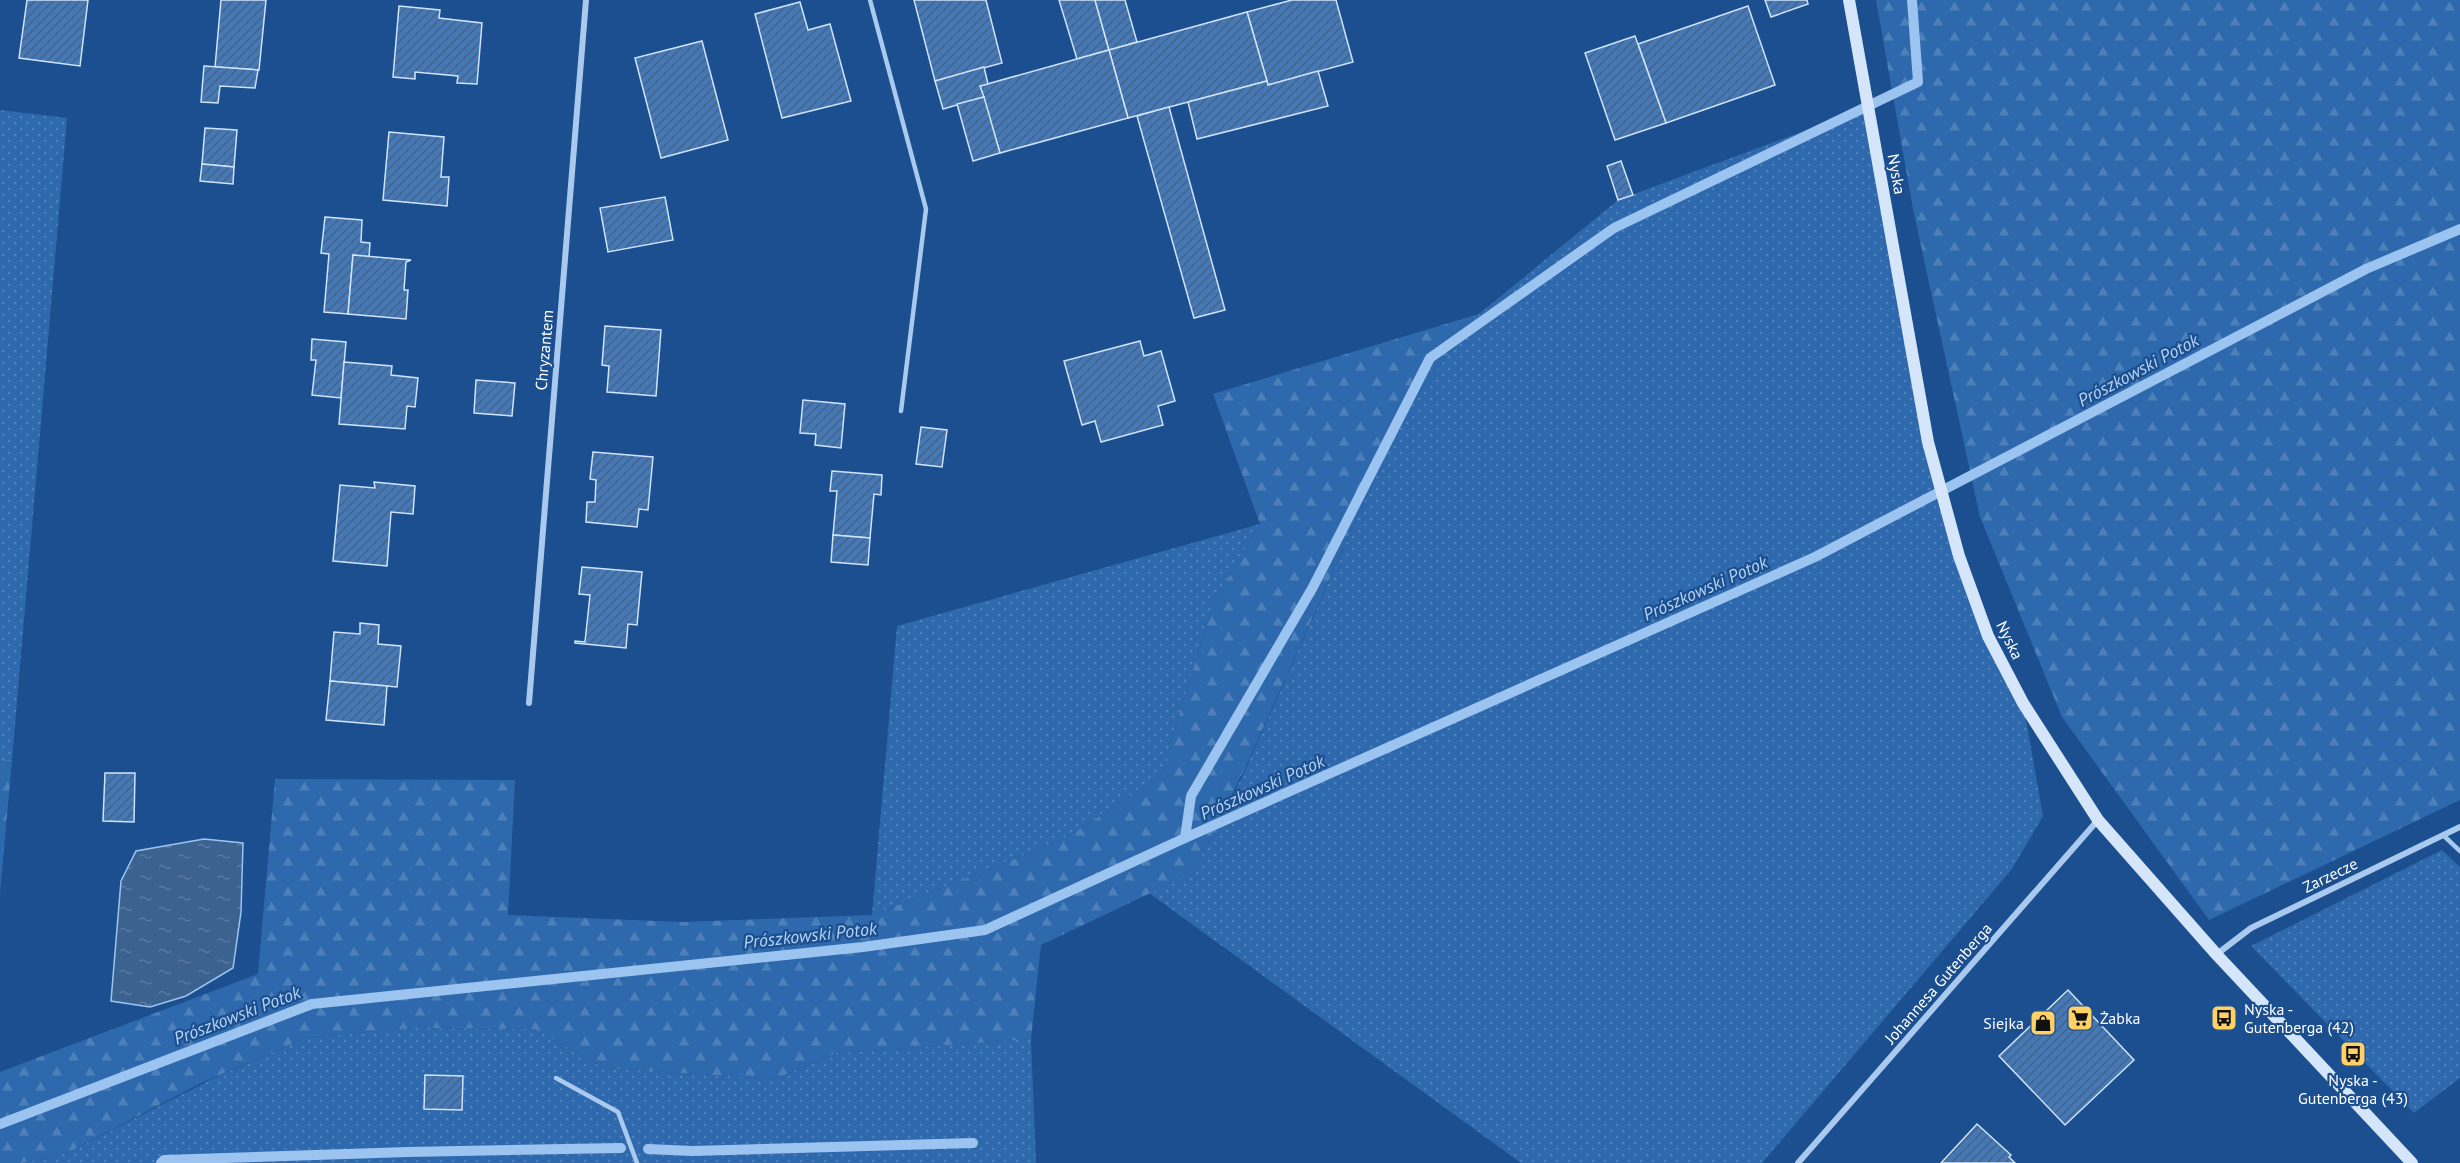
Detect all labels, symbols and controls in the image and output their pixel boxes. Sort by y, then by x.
street label: Nyska [1884,152,1910,196]
street label: Chryzantem [531,309,557,391]
water label: Prószkowski Potok [2073,328,2203,412]
water label: Prószkowski Potok [1639,550,1772,626]
street label: Nyska [1992,617,2028,663]
water label: Prószkowski Potok [1196,749,1329,825]
street label: Zarzecze [2299,853,2361,897]
water label: Prószkowski Potok [742,916,879,953]
street label: Johannesa Gutenberga [1879,918,1996,1048]
water label: Prószkowski Potok [170,980,305,1050]
place label: Nyska - Gutenberga (42) [2244,999,2354,1037]
supermarket icon: Żabka [2065,1003,2095,1033]
bus stop icon: Nyska - Gutenberga (42) [2209,1003,2239,1033]
shop icon: Siejka [2028,1008,2058,1038]
place label: Żabka [2100,1008,2141,1028]
place label: Siejka [1983,1013,2024,1033]
bus stop icon: Nyska - Gutenberga (43) [2338,1039,2368,1069]
place label: Nyska - Gutenberga (43) [2298,1070,2408,1108]

